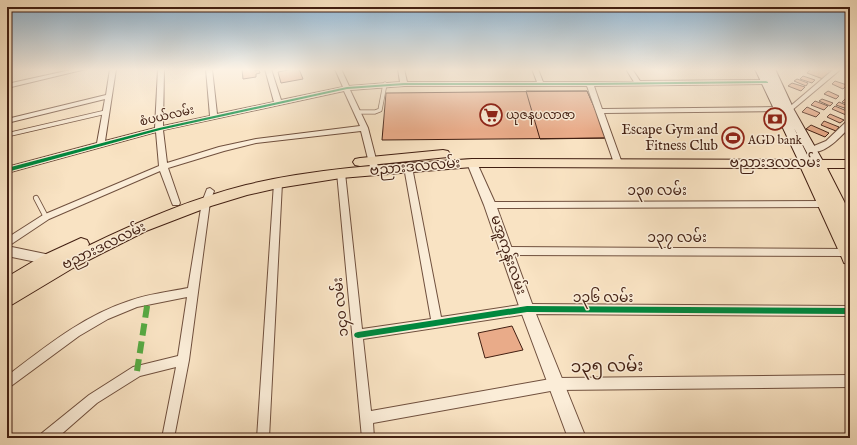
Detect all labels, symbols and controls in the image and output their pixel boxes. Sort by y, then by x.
street label: စံပယ်လမ်း [138,101,196,130]
supermarket icon: ယုဇနပလာဇာ [478,102,504,128]
bank icon: AGD bank [762,106,788,132]
place label: ယုဇနပလာဇာ [506,108,575,125]
place label: Escape Gym and Fitness Club [621,121,719,155]
sports icon: Escape Gym and Fitness Club [720,125,746,151]
place label: AGD bank [747,133,803,148]
street label: ဗညားဒလလမ်း [369,152,461,182]
street label: ဗညားဒလလမ်း [730,152,821,174]
street label: ၁၃၈ လမ်း [627,180,687,202]
street label: မအူကုန်းလမ်း [484,212,532,298]
street label: ဗညားဒလလမ်း [58,216,150,276]
street label: ၁၃၇ လမ်း [647,227,707,249]
street label: ၁၄၀ လမ်း [327,276,355,338]
street label: ၁၃၆ လမ်း [573,287,633,309]
street label: ၁၃၅ လမ်း [570,354,644,380]

